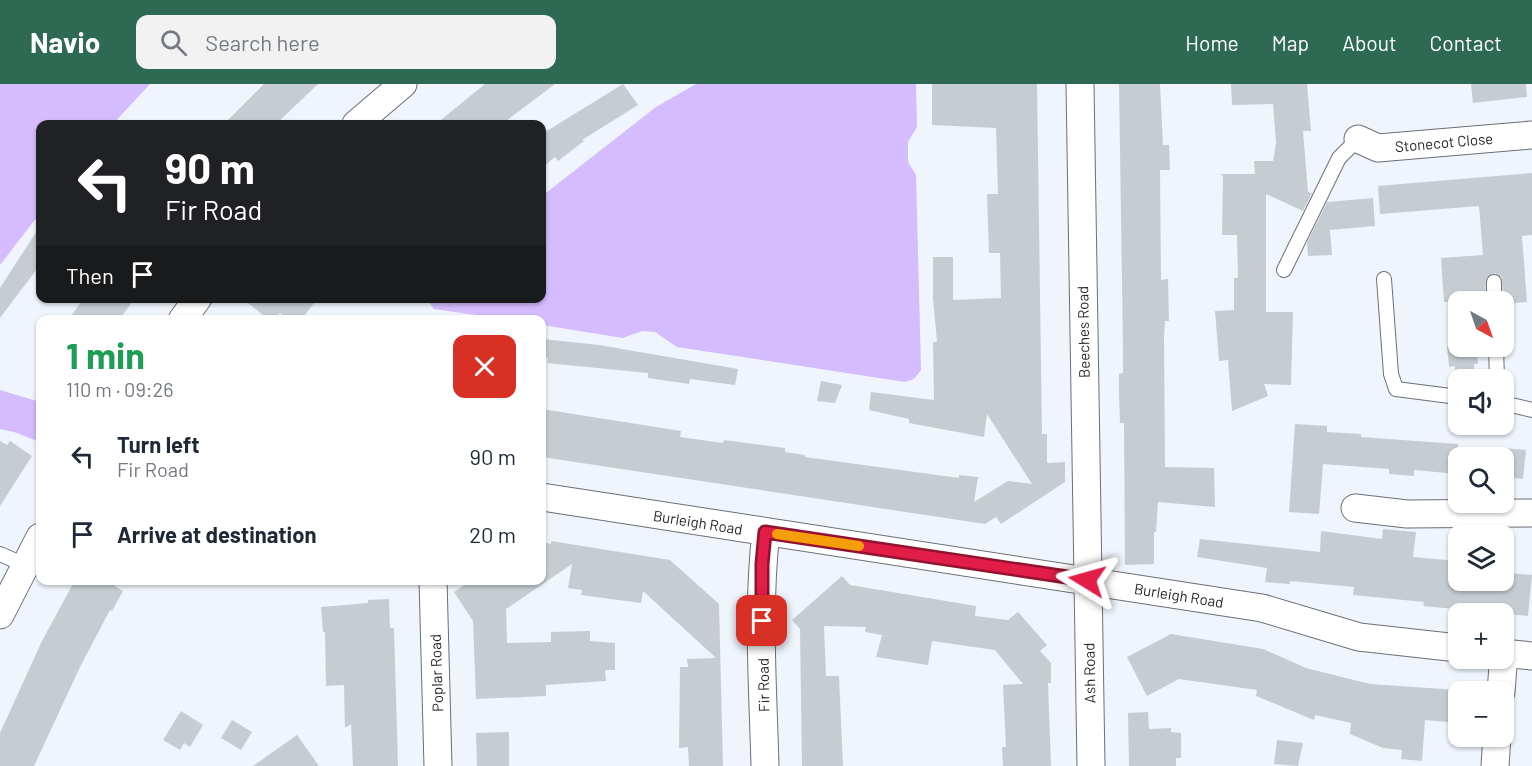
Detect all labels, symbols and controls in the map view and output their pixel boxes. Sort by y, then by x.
search box [136,15,556,69]
text: Navio [30,25,100,59]
icon: search [157,26,190,59]
text: Search here [205,29,320,55]
text: Home [1185,30,1239,55]
text: Map [1272,30,1309,55]
text: About [1342,30,1397,55]
text: Contact [1430,30,1502,55]
street label: Stonecot Close [1394,129,1494,155]
text: 90 m [165,142,255,192]
icon: left [66,144,144,222]
text: Fir Road [165,193,262,225]
icon: arrive [126,258,159,291]
text: Then [66,262,114,288]
street label: Beeches Road [1073,286,1093,378]
north arrow [1448,291,1514,357]
map controls [1448,291,1514,747]
text: 1 min [66,333,145,376]
button: close [453,335,516,398]
button: sound [1448,369,1514,435]
text: 110 m · 09:26 [66,377,174,401]
text: Turn left [117,431,200,457]
icon: left [66,440,99,473]
text: 90 m [470,443,516,469]
button: search [1448,447,1514,513]
text: Fir Road [117,457,189,481]
street label: Burleigh Road [652,506,744,538]
icon: arrive [66,518,99,551]
text: Arrive at destination [117,521,316,547]
text: 20 m [469,521,516,547]
button: layers [1448,525,1514,591]
position arrow [1055,548,1119,612]
street label: Burleigh Road [1133,579,1225,611]
pin [736,595,787,646]
button: + [1448,603,1514,669]
icon: arrive [745,604,778,637]
street label: Poplar Road [426,634,446,712]
street label: Ash Road [1079,643,1099,703]
street label: Fir Road [754,658,772,712]
button: − [1448,681,1514,747]

